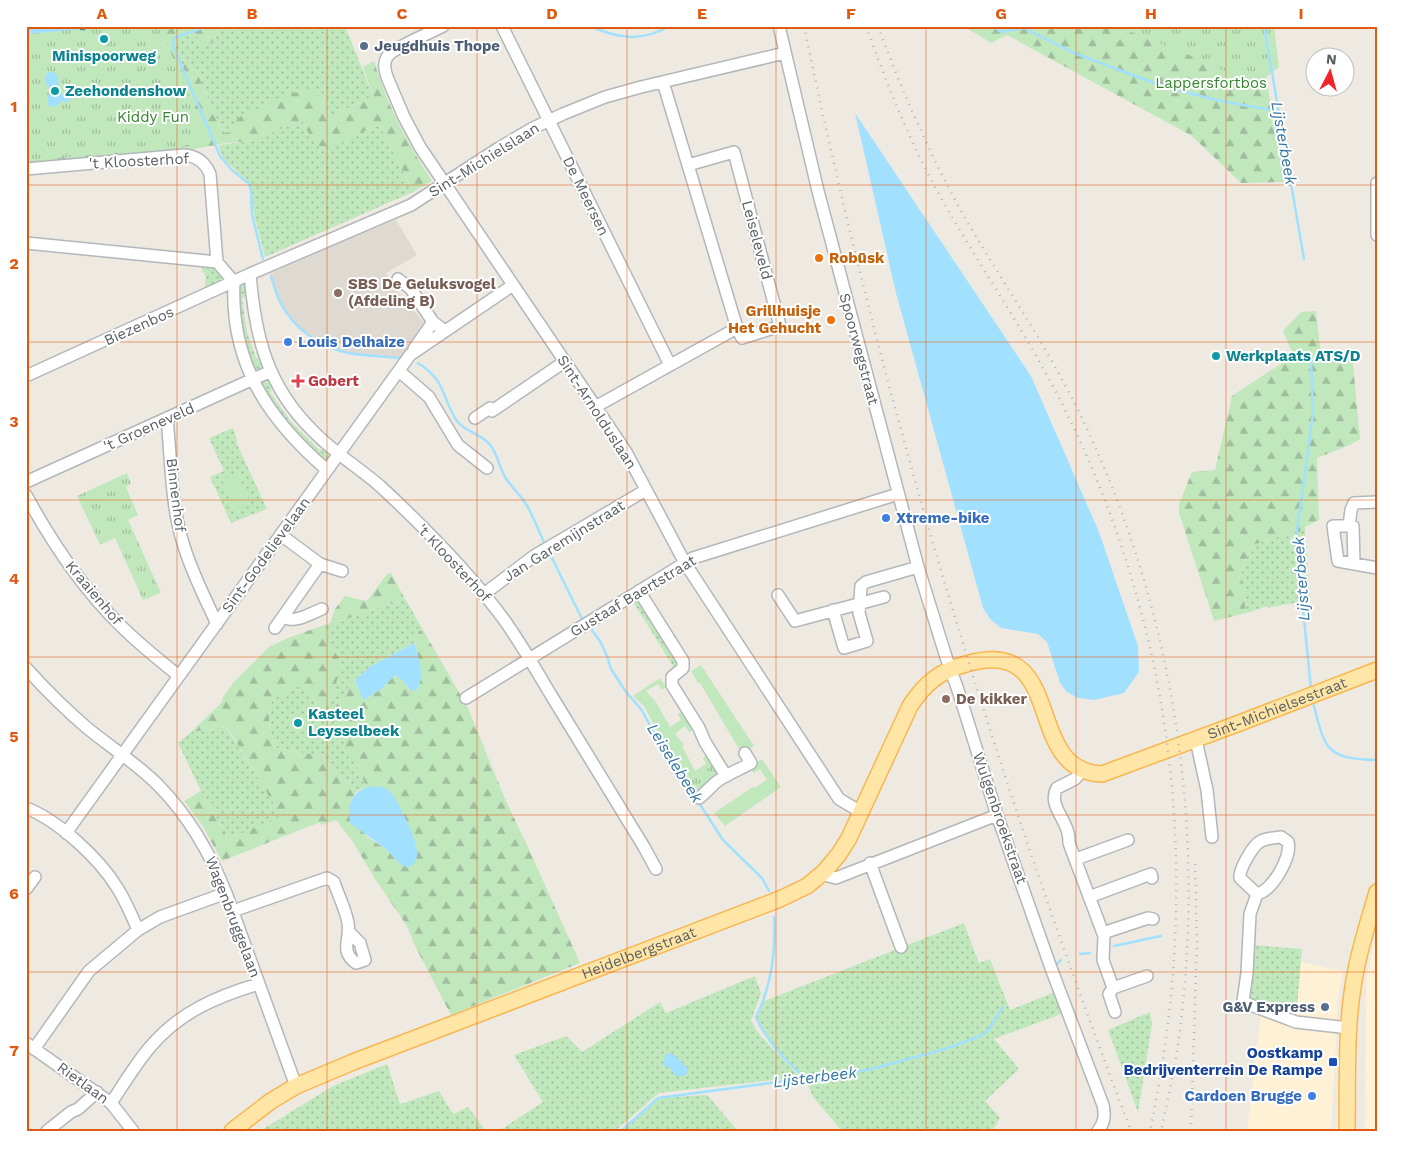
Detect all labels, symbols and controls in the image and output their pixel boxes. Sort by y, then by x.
text: A [97,4,108,23]
text: B [247,4,258,23]
text: C [397,4,408,23]
text: D [546,4,558,23]
text: E [697,4,707,23]
text: F [846,4,856,23]
text: G [995,4,1007,23]
text: H [1145,4,1157,23]
text: I [1298,4,1304,23]
marker: Minispoorweg [98,33,110,45]
place label: Jeugdhuis Thope [374,37,500,55]
marker: Jeugdhuis Thope [358,40,370,52]
place label: Minispoorweg [52,47,157,65]
north arrow [1306,48,1356,98]
text: N [1325,51,1337,68]
park label: Lappersfortbos [1155,74,1267,92]
place label: Zeehondenshow [65,82,187,100]
marker: Zeehondenshow [49,85,61,97]
text: 1 [11,97,17,116]
water label: Lijsterbeek [1267,100,1301,187]
park label: Kiddy Fun [117,108,189,126]
street label: Sint-Michielslaan [425,119,543,201]
street label: 't Kloosterhof [88,149,190,173]
street label: De Meersen [559,153,613,239]
street label: Leiseleveld [738,198,776,282]
place label: Robūsk [829,249,885,267]
marker: Robūsk [813,252,825,264]
text: 2 [9,254,19,273]
place label: SBS De Geluksvogel (Afdeling B) [348,275,496,310]
marker: SBS De Geluksvogel (Afdeling B) [332,287,344,299]
street label: Spoorwegstraat [835,291,883,408]
place label: Grillhuisje Het Gehucht [728,302,821,337]
street label: Biezenbos [101,303,177,349]
marker: Grillhuisje Het Gehucht [825,314,837,326]
place label: Louis Delhaize [298,333,405,351]
marker: Louis Delhaize [282,336,294,348]
place label: Werkplaats ATS/D [1226,347,1361,365]
marker: Werkplaats ATS/D [1210,350,1222,362]
street label: Sint-Arnolduslaan [553,352,641,472]
place label: Gobert [308,372,359,390]
marker: Gobert [292,375,304,387]
street label: 't Groeneveld [101,399,197,455]
text: 3 [9,412,19,431]
street label: Binnenhof [163,457,189,533]
street label: Sint-Godelievelaan [218,494,314,616]
street label: Jan Garemijnstraat [500,496,629,586]
place label: Xtreme-bike [896,509,990,527]
marker: Xtreme-bike [880,512,892,524]
street label: 't Kloosterhof [413,520,495,606]
water label: Lijsterbeek [1288,535,1313,622]
street label: Gustaaf Baertstraat [567,551,700,641]
street label: Kraaienhof [62,557,126,629]
text: 4 [9,569,19,588]
street label: Sint-Michielsestraat [1205,673,1350,743]
place label: De kikker [956,690,1027,708]
marker: De kikker [940,693,952,705]
place label: Kasteel Leysselbeek [308,705,400,740]
marker: Kasteel Leysselbeek [292,717,304,729]
water label: Leiselebeek [643,720,708,807]
text: 5 [9,727,19,746]
street label: Wulgenbroekstraat [969,750,1031,887]
street label: Wagenbruggelaan [202,854,264,980]
text: 6 [9,884,19,903]
street label: Heidelbergstraat [579,923,699,983]
place label: G&V Express [1223,998,1315,1016]
marker: G&V Express [1319,1001,1331,1013]
text: 7 [9,1041,19,1060]
place label: Oostkamp Bedrijventerrein De Rampe [1124,1044,1323,1079]
marker: Oostkamp Bedrijventerrein De Rampe [1327,1056,1339,1068]
street label: Rietlaan [54,1058,112,1108]
water label: Lijsterbeek [772,1062,859,1092]
place label: Cardoen Brugge [1185,1087,1302,1105]
marker: Cardoen Brugge [1306,1090,1318,1102]

